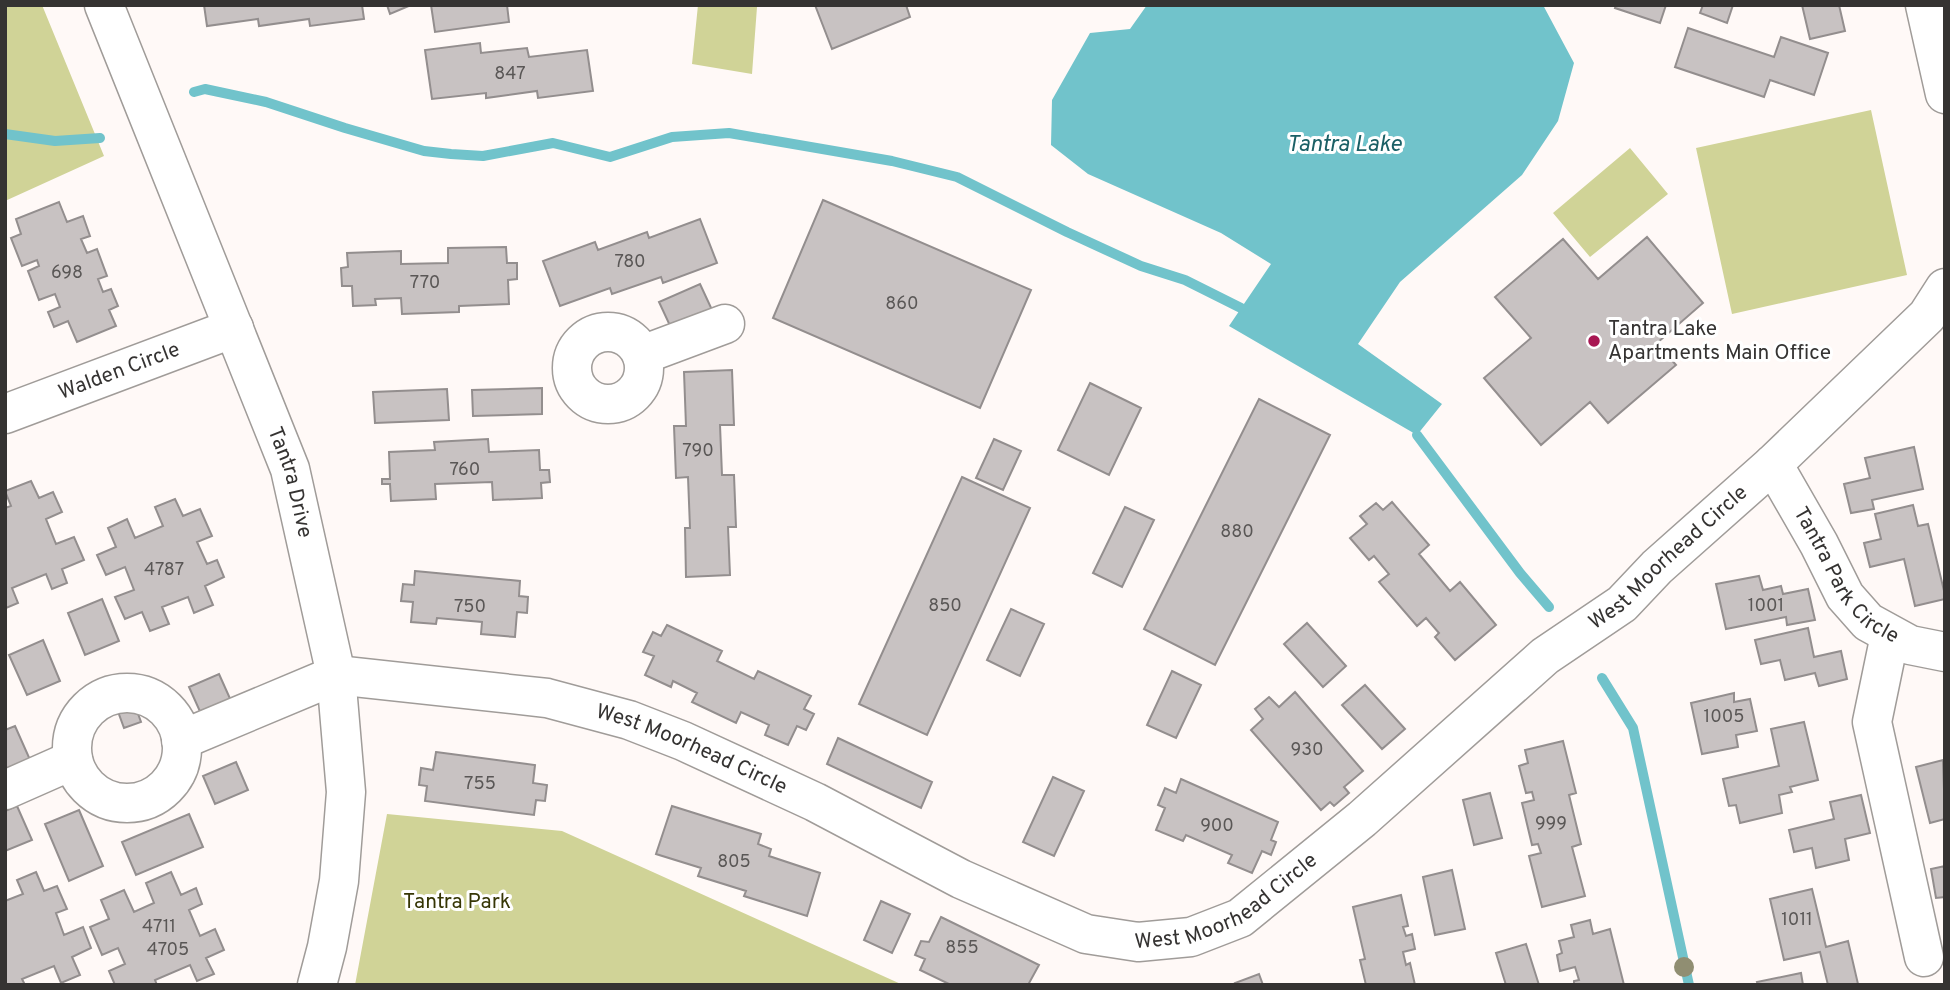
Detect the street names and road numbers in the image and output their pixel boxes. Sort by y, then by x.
street label: Walden Circle [55,336,184,406]
street label: Tantra Drive [261,423,318,541]
street label: West Moorhead Circle [1584,479,1753,636]
street label: Tantra Park Circle [1787,502,1904,650]
street label: West Moorhead Circle [593,698,792,801]
street label: West Moorhead Circle [1133,847,1323,956]

